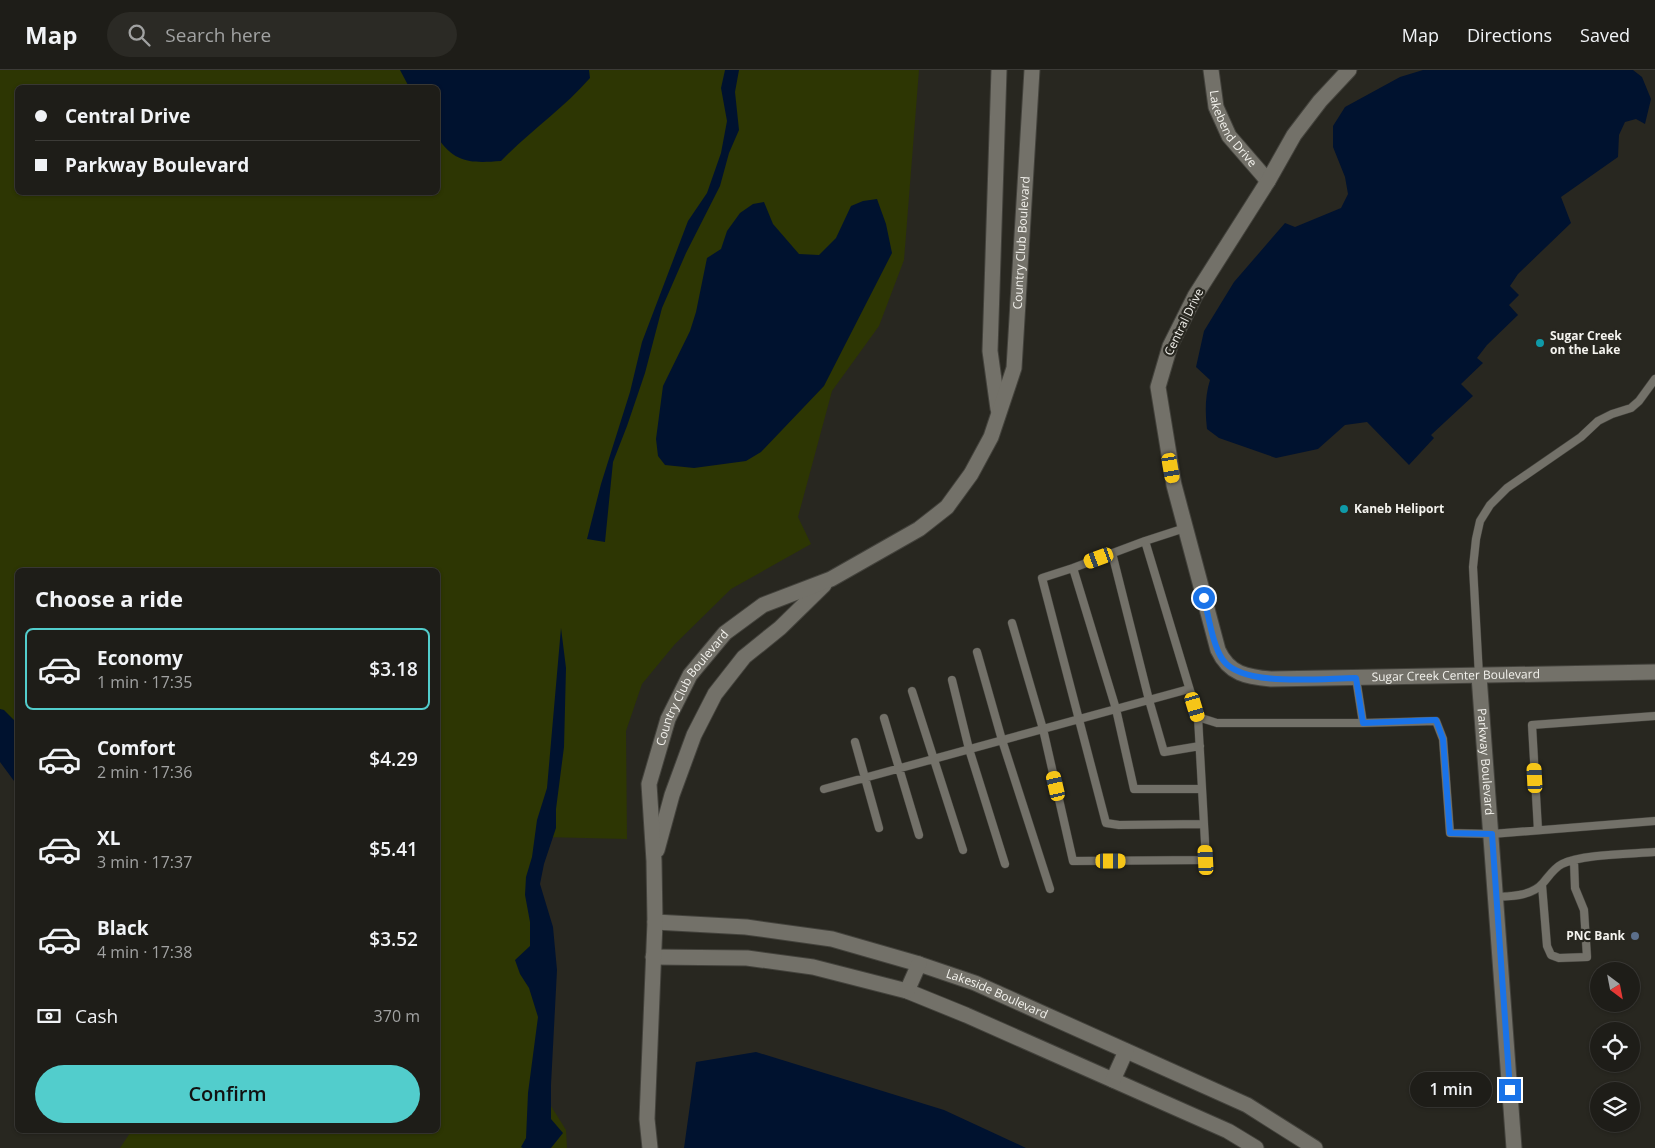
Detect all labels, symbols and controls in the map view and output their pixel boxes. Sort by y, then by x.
search box [107,12,457,57]
text: Map [25,18,77,51]
icon: search [125,21,153,49]
text: Search here [165,22,271,48]
text: Map [1402,23,1439,47]
text: Directions [1467,23,1552,47]
text: Saved [1580,23,1630,47]
street label: Lakebend Drive [1206,89,1261,171]
text: Central Drive [65,103,190,129]
text: Parkway Boulevard [65,152,249,178]
street label: Country Club Boulevard [1009,176,1034,310]
street label: Central Drive [1160,285,1207,358]
place label: Sugar Creek on the Lake [1550,327,1622,358]
marker: Sugar Creek on the Lake [1534,337,1546,349]
car [1161,452,1180,484]
place label: Kaneb Heliport [1354,500,1444,517]
marker: Kaneb Heliport [1338,503,1350,515]
car [1082,546,1115,570]
text: Choose a ride [35,583,183,613]
route start [1193,587,1215,609]
street label: Country Club Boulevard [652,626,732,748]
text: Economy [97,645,183,671]
icon: car [37,647,82,692]
text: $3.18 [369,656,418,682]
street label: Sugar Creek Center Boulevard [1371,665,1540,685]
text: 1 min · 17:35 [97,671,192,693]
car [1183,690,1206,724]
street label: Parkway Boulevard [1473,708,1498,816]
text: Comfort [97,735,176,761]
icon: car [37,737,82,782]
text: $4.29 [369,746,418,772]
text: 2 min · 17:36 [97,761,192,783]
car [1526,763,1543,793]
car [1045,770,1066,802]
text: XL [97,825,120,851]
icon: car [37,827,82,872]
text: $5.41 [369,836,418,862]
car [1197,845,1214,875]
text: 3 min · 17:37 [97,851,192,873]
car [1096,854,1126,869]
text: Black [97,915,149,941]
icon: car [37,917,82,962]
text: $3.52 [369,926,418,952]
place label: PNC Bank [1566,927,1626,944]
marker: PNC Bank [1629,930,1641,942]
text: 4 min · 17:38 [97,941,192,963]
north arrow [1590,962,1640,1012]
map controls [1590,962,1640,1132]
street label: Lakeside Boulevard [944,965,1051,1023]
icon: cash [35,1002,63,1030]
text: Cash [75,1003,118,1029]
text: 370 m [374,1005,420,1027]
button: locate [1590,1022,1640,1072]
button: Confirm [35,1065,420,1123]
callout: 1 min [1410,1072,1492,1108]
text: 1 min [1429,1078,1473,1100]
route end [1499,1079,1521,1101]
button: layers [1590,1082,1640,1132]

